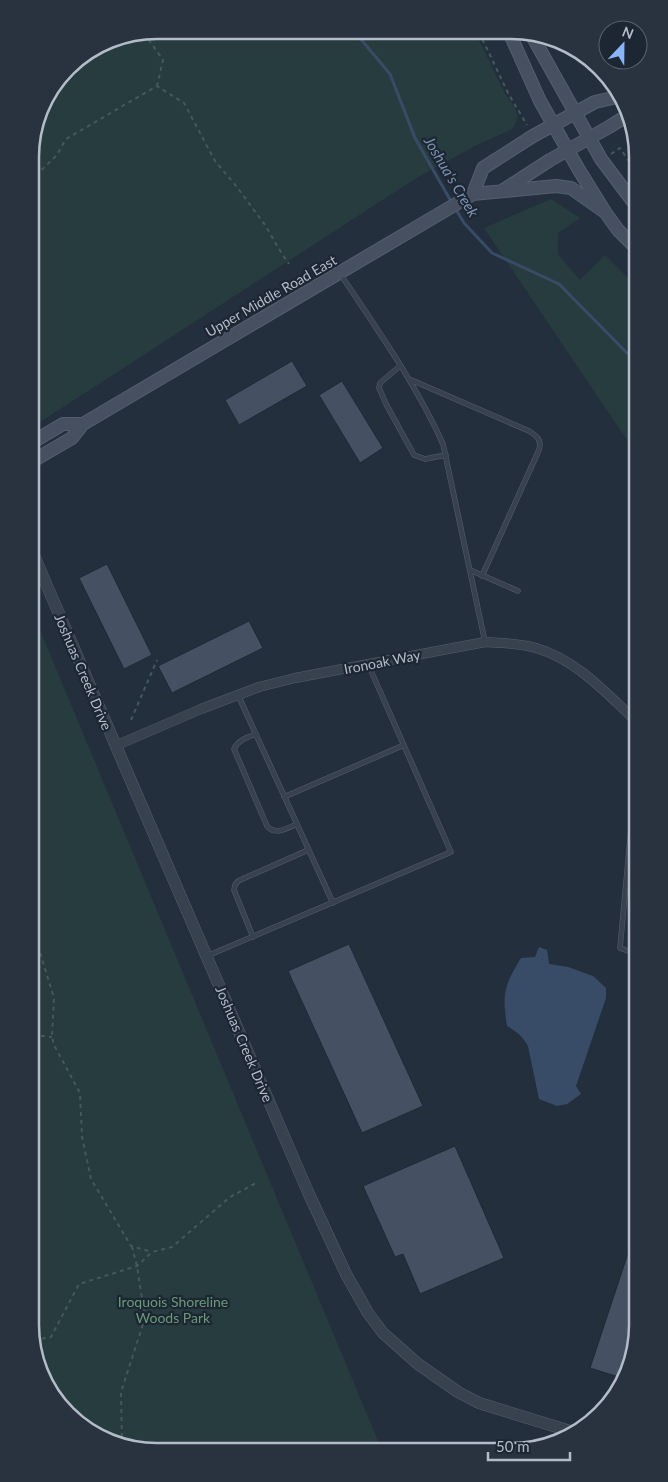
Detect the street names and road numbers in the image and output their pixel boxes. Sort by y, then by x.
street label: Upper Middle Road East [202,251,339,340]
street label: Joshuas Creek Drive [51,611,116,733]
street label: Ironoak Way [342,646,422,677]
street label: Joshuas Creek Drive [212,983,277,1105]

